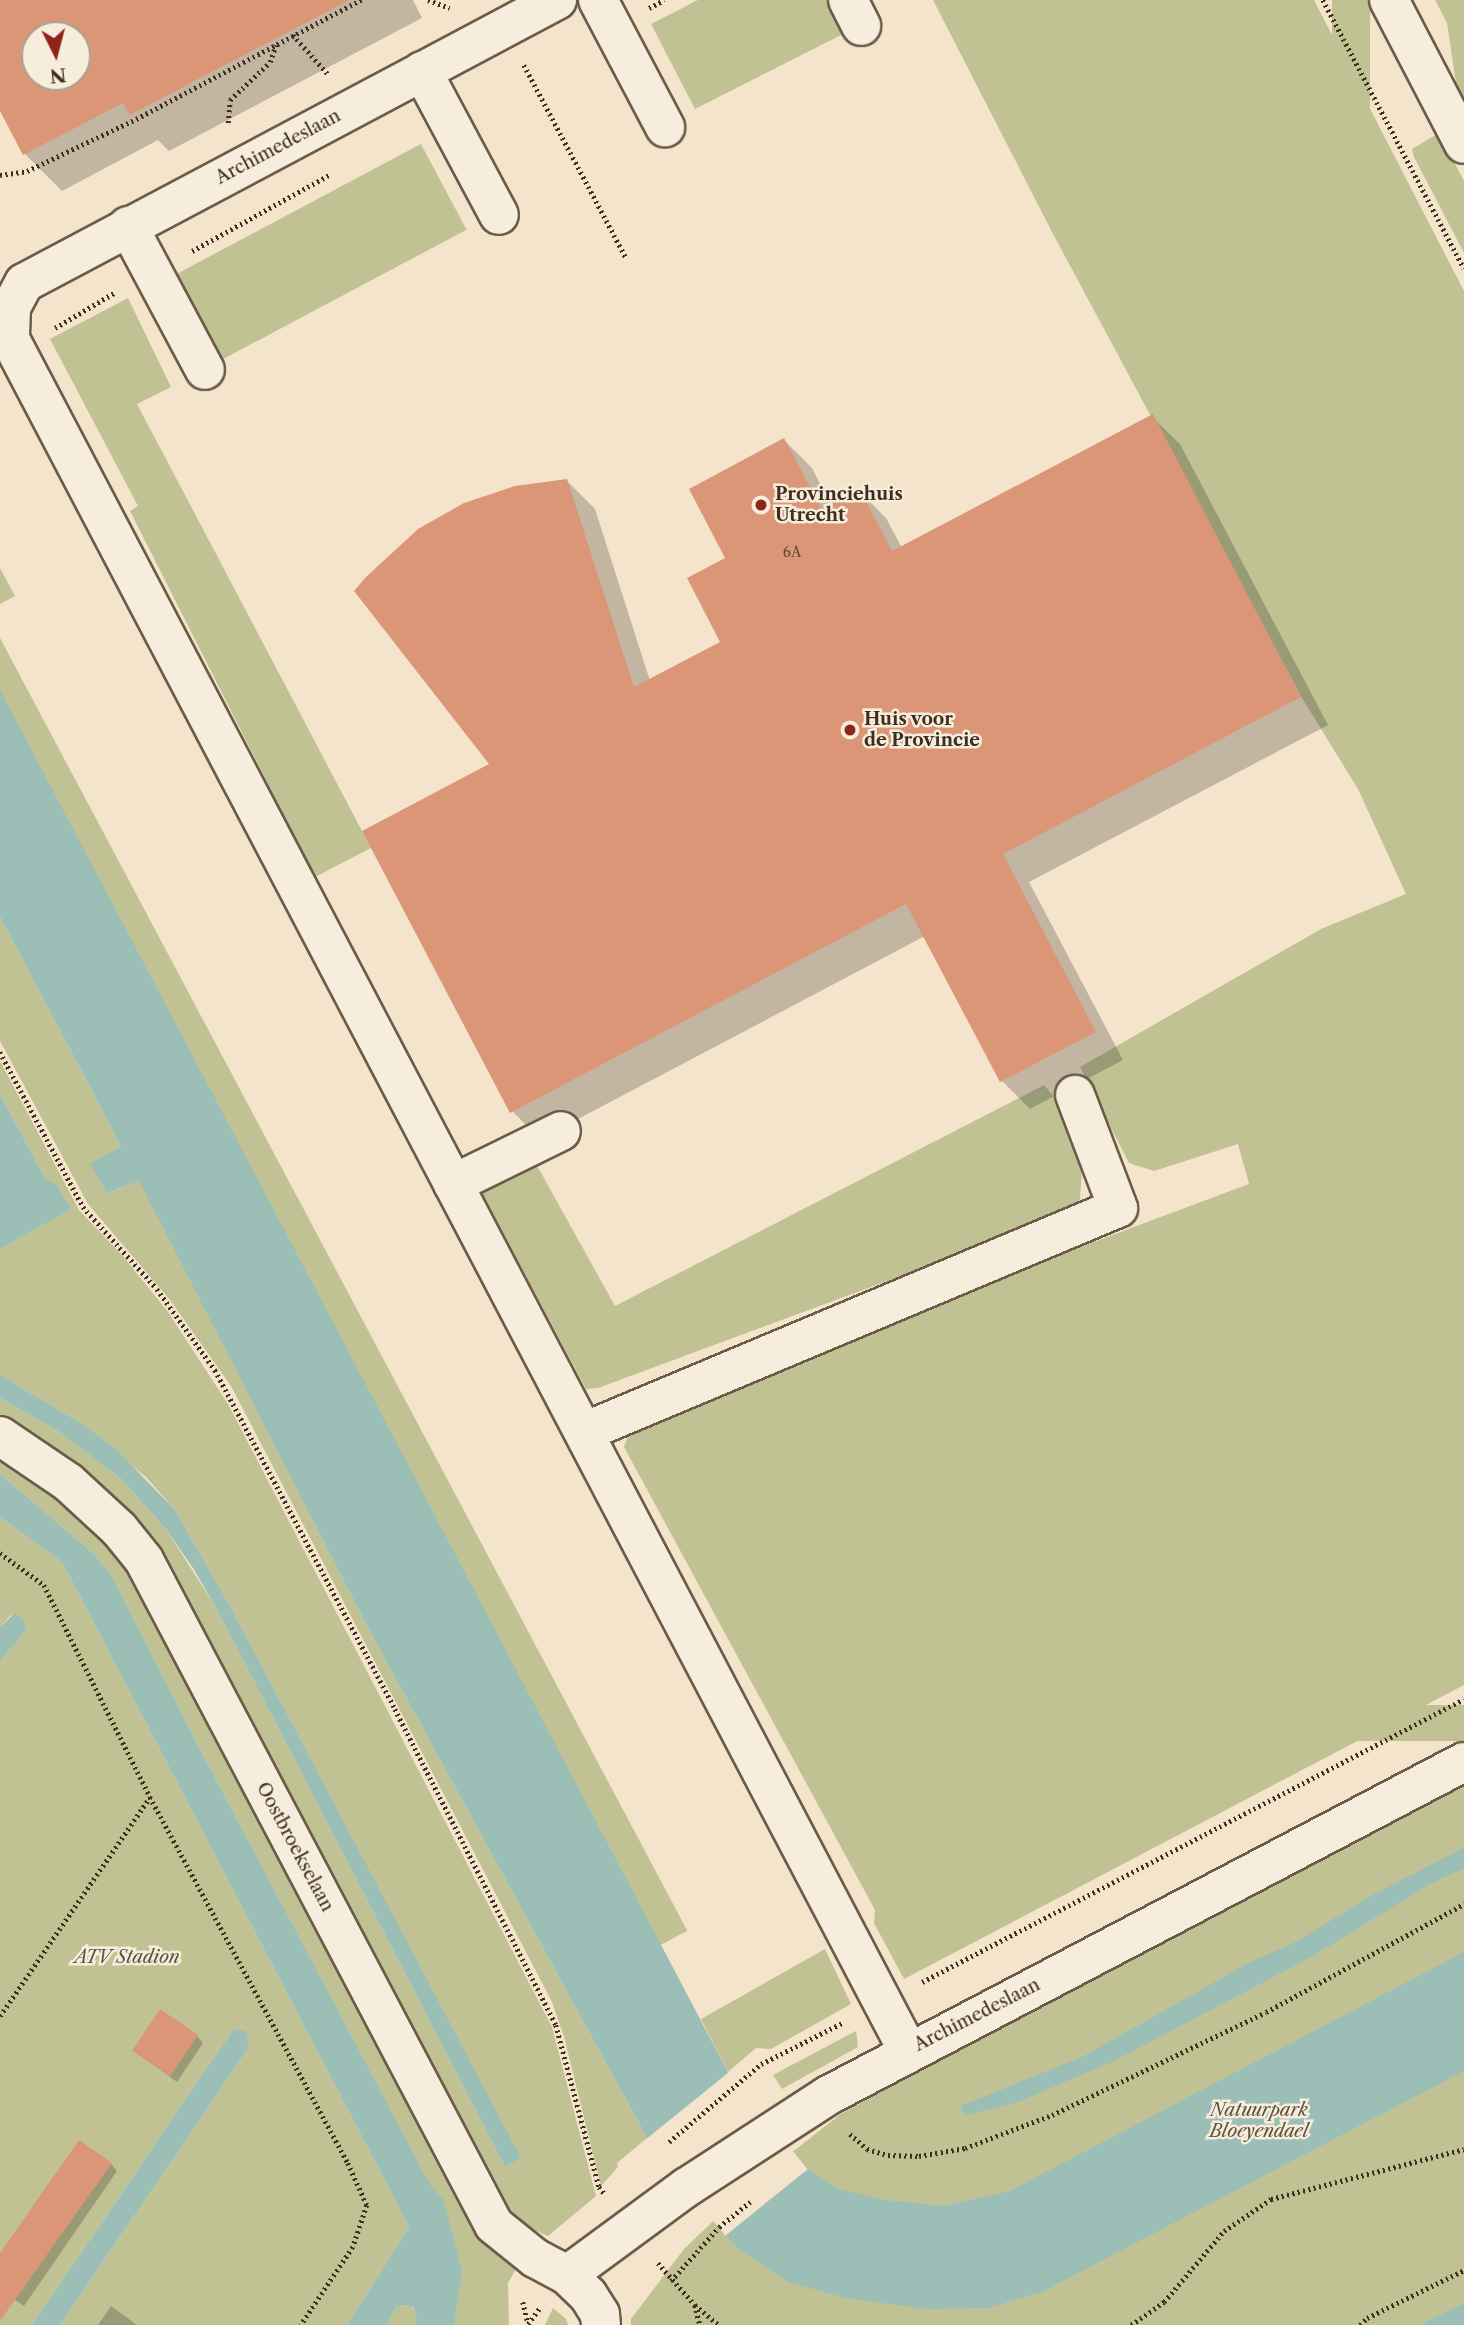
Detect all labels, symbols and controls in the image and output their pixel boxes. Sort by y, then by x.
north arrow [21,21,91,91]
text: N [49,63,67,88]
street label: Archimedeslaan [212,105,344,189]
place label: Provinciehuis Utrecht [775,484,903,526]
marker: Provinciehuis Utrecht [753,497,769,513]
house number: 6A [783,544,801,560]
place label: Huis voor de Provincie [864,709,980,752]
marker: Huis voor de Provincie [842,722,858,738]
street label: Oostbroekselaan [252,1779,338,1915]
park label: ATV Stadion [74,1946,180,1968]
street label: Archimedeslaan [911,1974,1043,2056]
park label: Natuurpark Bloeyendael [1209,2100,1309,2142]

